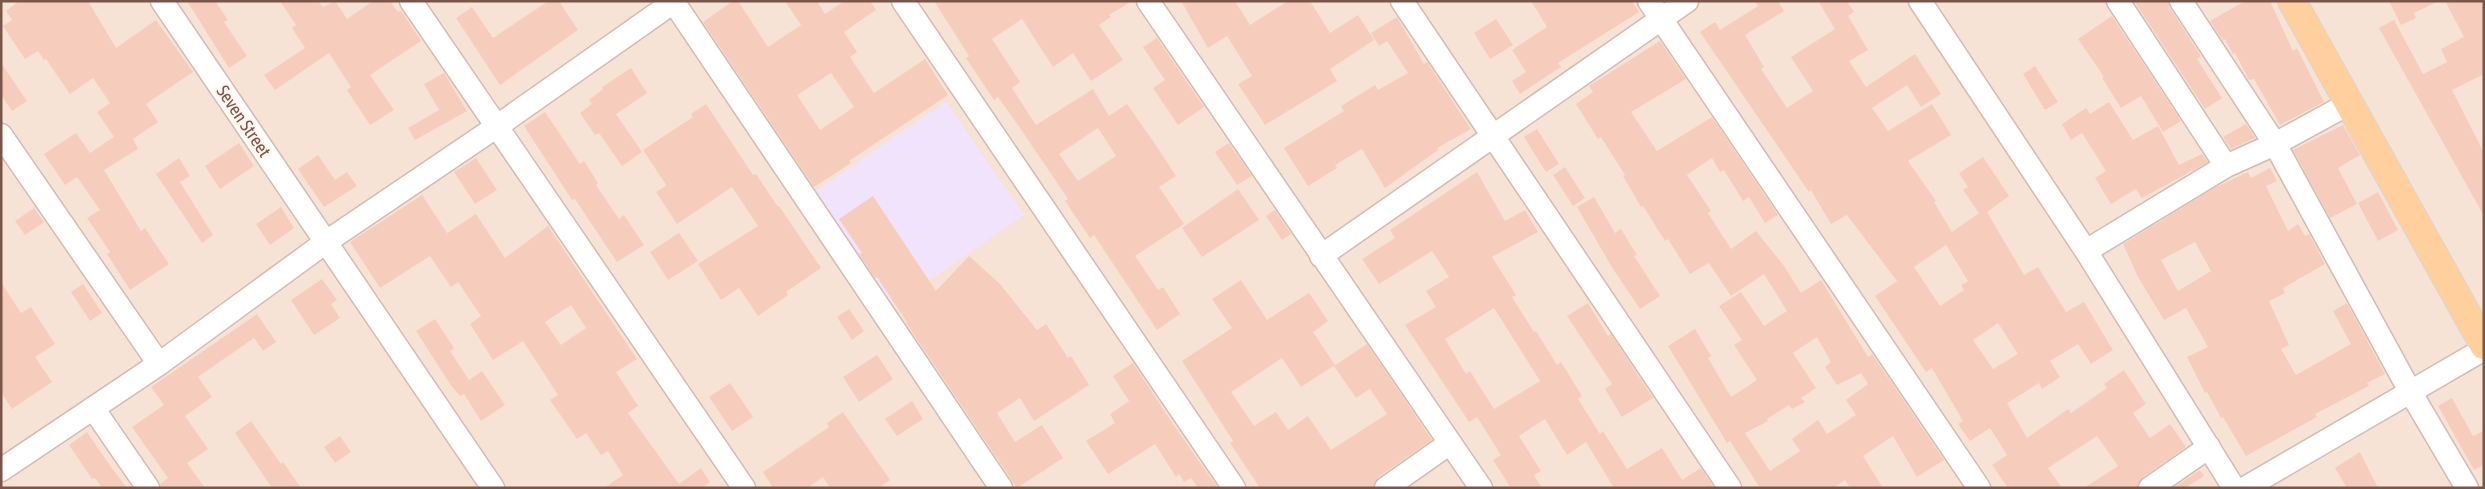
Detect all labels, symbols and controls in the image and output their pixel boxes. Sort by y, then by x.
street label: Seven Street [212,81,276,161]

